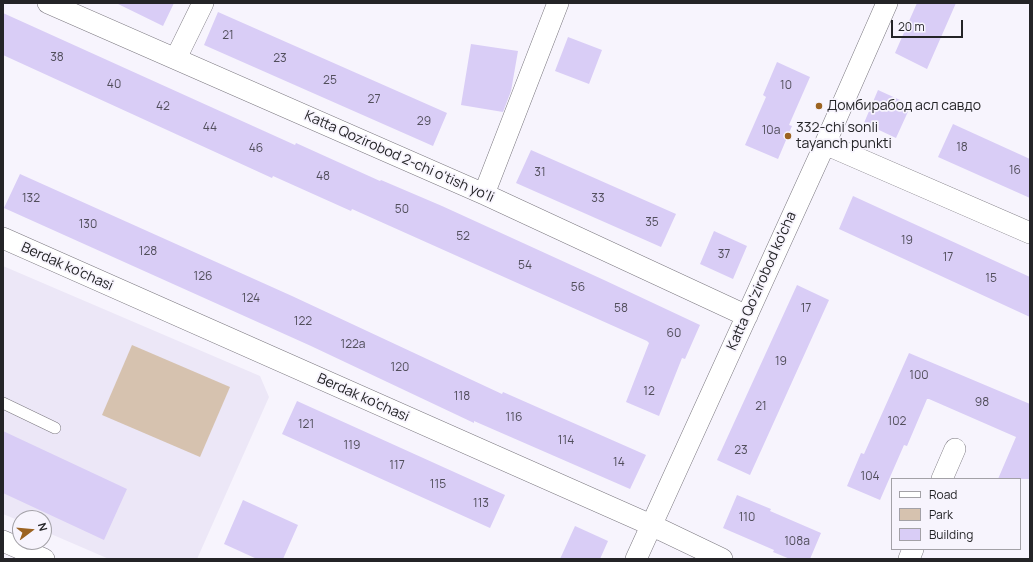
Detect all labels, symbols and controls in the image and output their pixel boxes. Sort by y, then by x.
scale bar [893,12,965,38]
text: 20 m [898,18,925,35]
house number: 21 [222,29,234,43]
house number: 38 [50,51,64,65]
house number: 23 [273,52,287,66]
house number: 25 [323,74,337,88]
house number: 40 [107,78,121,92]
house number: 10 [780,79,792,93]
house number: 27 [368,93,380,107]
place label: Домбирабод асл савдо [827,98,981,114]
house number: 42 [156,100,170,114]
marker: Домбирабод асл савдо [814,101,824,111]
street label: Katta Qozirobod 2-chi o'tish yo'li [302,107,496,207]
house number: 29 [417,115,431,129]
place label: 332-chi sonli tayanch punkti [796,120,892,152]
house number: 44 [203,121,217,135]
house number: 10a [762,124,780,138]
marker: 332-chi sonli tayanch punkti [783,131,793,141]
house number: 18 [956,141,968,155]
house number: 46 [249,142,263,156]
house number: 16 [1009,164,1021,178]
house number: 31 [534,166,546,180]
house number: 48 [316,170,330,184]
house number: 132 [22,192,40,206]
house number: 33 [591,192,605,206]
house number: 50 [395,203,409,217]
street label: Katta Qo'zirobod ko'cha [724,209,800,353]
house number: 35 [645,216,659,230]
house number: 130 [79,218,97,232]
house number: 52 [456,230,470,244]
house number: 19 [901,234,913,248]
street label: Berdak ko'chasi [19,239,115,295]
house number: 128 [139,245,157,259]
house number: 37 [718,248,730,262]
house number: 17 [943,251,953,265]
house number: 54 [518,259,532,273]
house number: 126 [194,270,212,284]
house number: 15 [985,272,997,286]
house number: 56 [571,281,585,295]
house number: 124 [242,292,260,306]
house number: 58 [614,302,628,316]
house number: 17 [801,302,811,316]
house number: 122 [294,315,312,329]
house number: 60 [667,327,681,341]
house number: 122a [340,338,366,352]
house number: 19 [775,355,787,369]
house number: 120 [391,361,409,375]
house number: 100 [909,369,929,383]
street label: Berdak ko'chasi [315,370,411,426]
house number: 12 [643,385,655,399]
house number: 118 [454,390,470,404]
house number: 98 [975,396,989,410]
house number: 21 [755,400,767,414]
house number: 116 [506,411,522,425]
house number: 102 [888,415,906,429]
house number: 121 [298,418,314,432]
house number: 114 [558,434,574,448]
house number: 119 [344,439,360,453]
house number: 23 [734,444,748,458]
house number: 14 [613,456,625,470]
house number: 117 [389,459,405,473]
house number: 104 [860,470,880,484]
house number: 115 [430,478,446,492]
legend [891,478,1021,550]
text: Road [929,486,957,503]
house number: 113 [473,497,489,511]
text: Park [929,506,953,523]
north arrow [12,510,52,550]
house number: 110 [739,511,755,525]
text: N [35,521,51,533]
text: Building [929,526,973,543]
house number: 108a [784,535,810,549]

